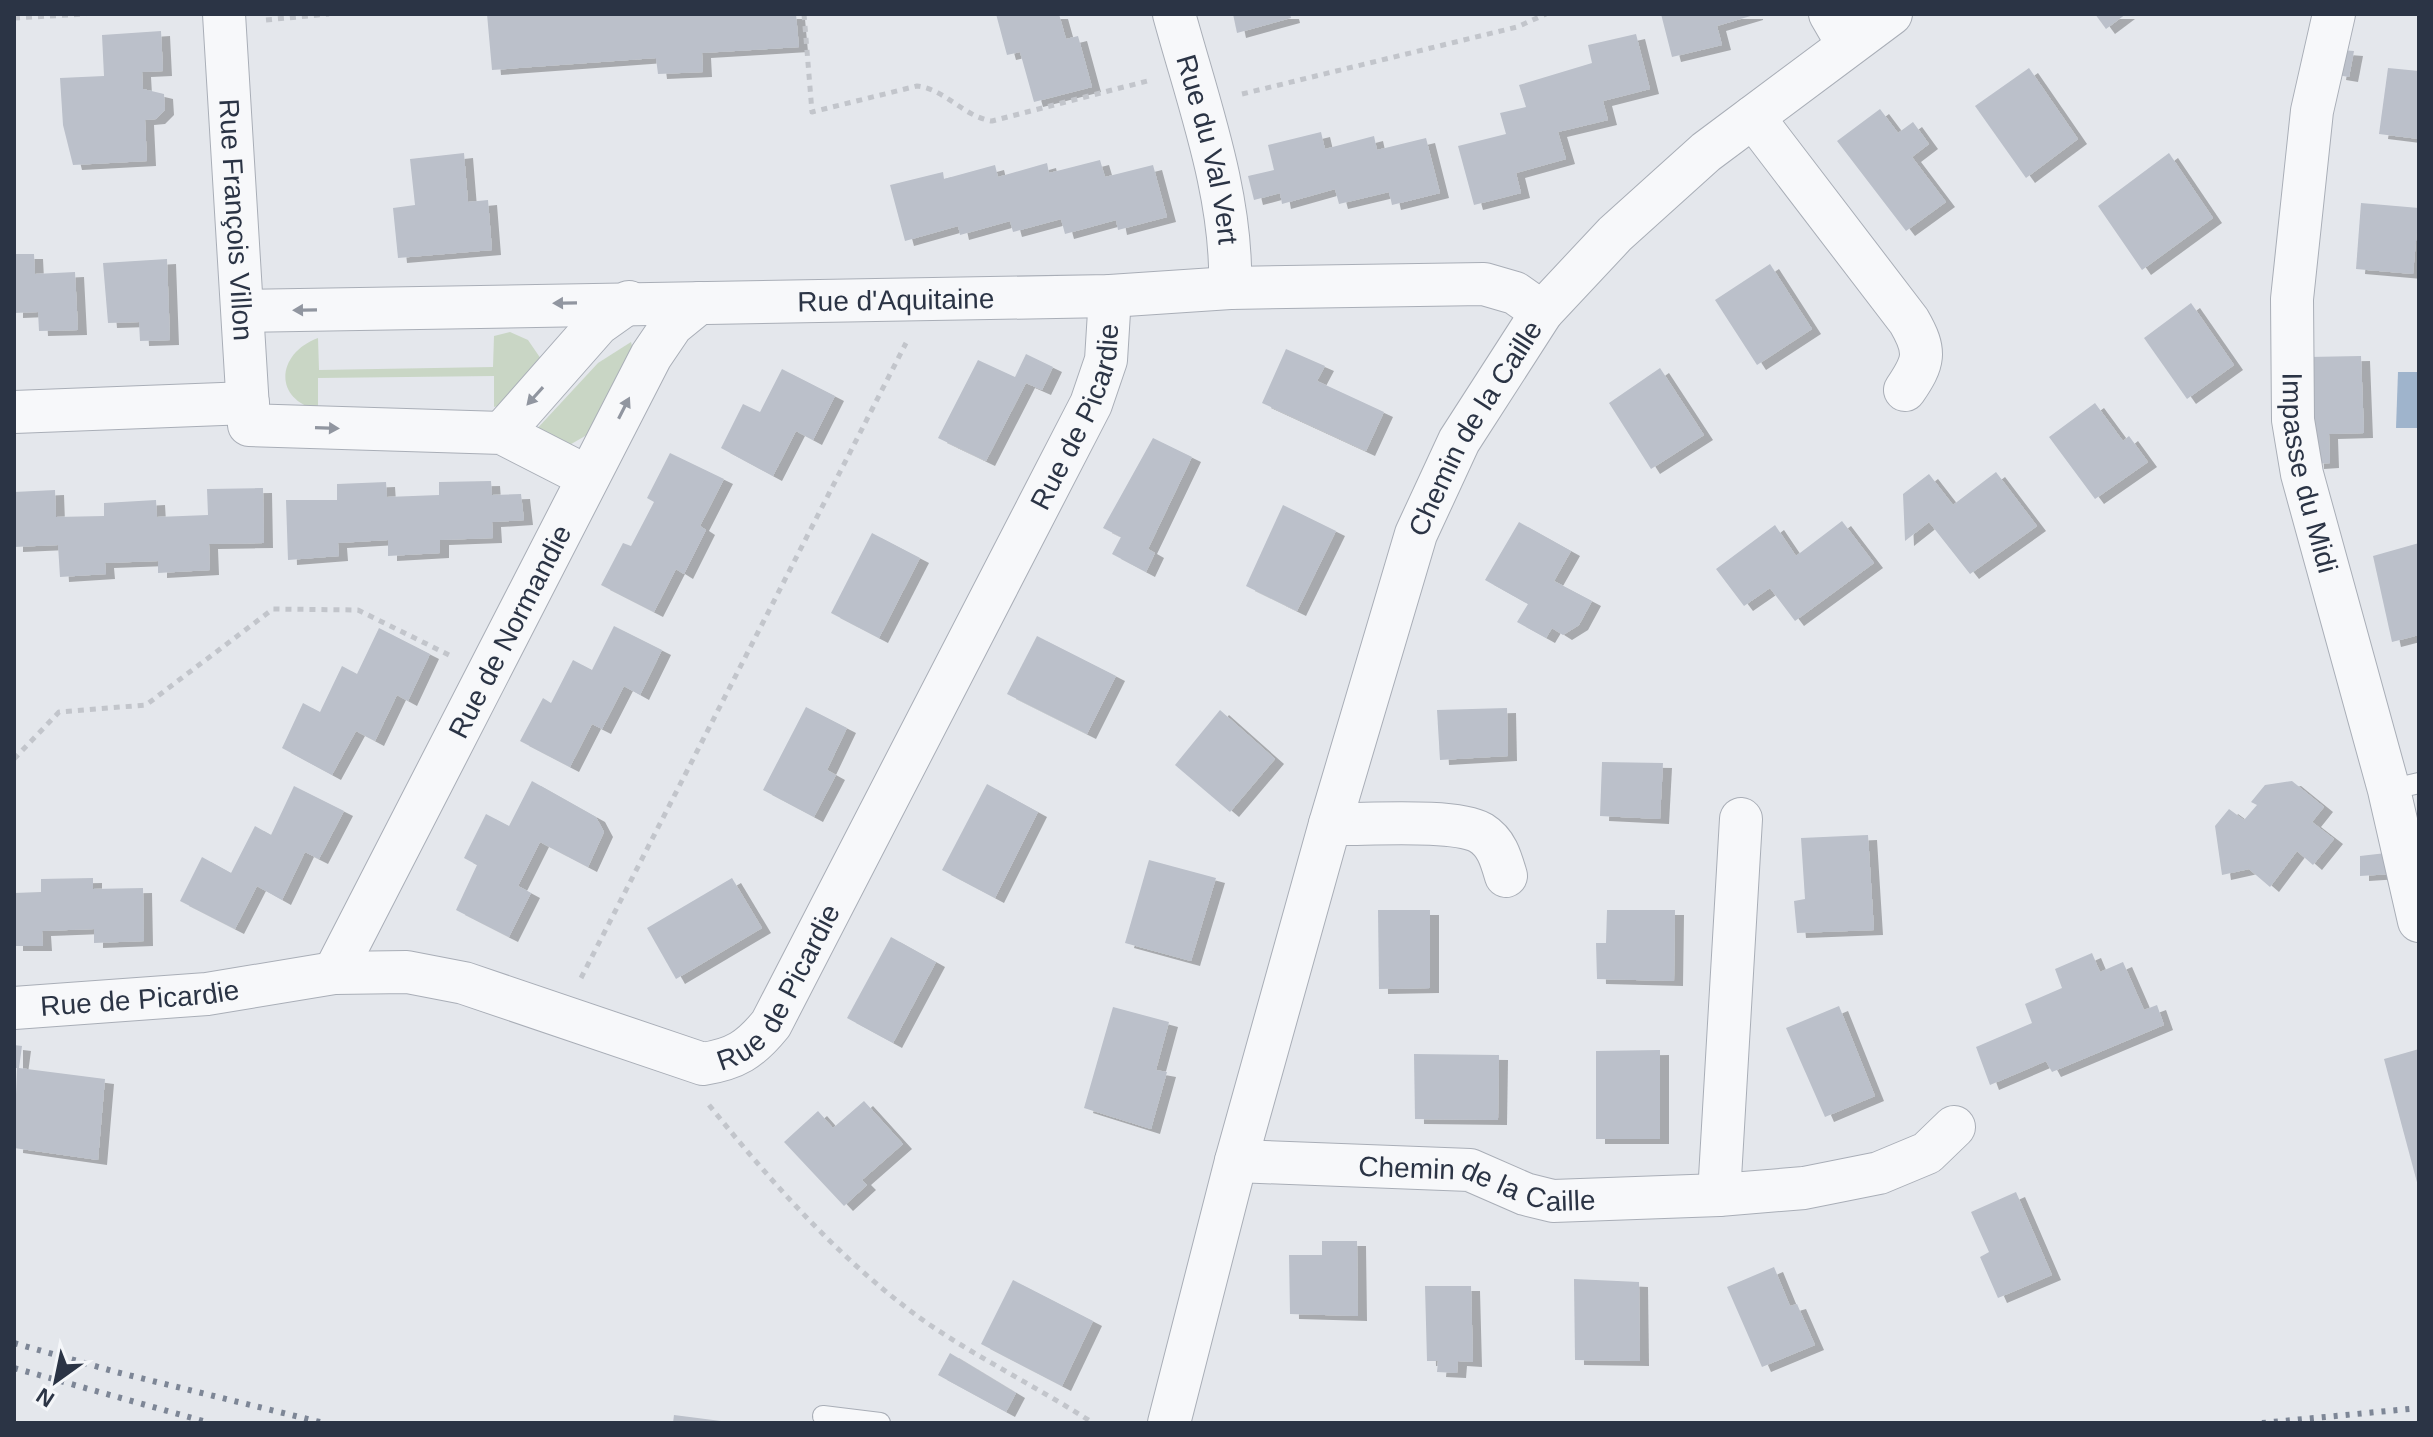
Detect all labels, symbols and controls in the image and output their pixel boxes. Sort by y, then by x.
street label: Rue du Val Vert [1171,51,1244,246]
street label: Rue François Villon [214,98,259,342]
street label: Rue d'Aquitaine [797,283,995,317]
one-way arrow [552,297,577,310]
one-way arrow [292,303,317,316]
street label: Chemin de la Caille [1402,315,1548,541]
street label: Rue de Picardie [1024,323,1124,514]
street label: Impasse du Midi [2277,372,2344,576]
one-way arrow [526,386,544,405]
one-way arrow [618,396,631,419]
one-way arrow [315,421,340,434]
street label: Rue de Normandie [442,520,577,743]
street label: Rue de Picardie [713,899,846,1076]
street label: Rue de Picardie [39,973,241,1022]
street label: Chemin de la Caille [1358,1150,1596,1217]
north arrow [16,1341,96,1421]
text: N [32,1383,59,1412]

